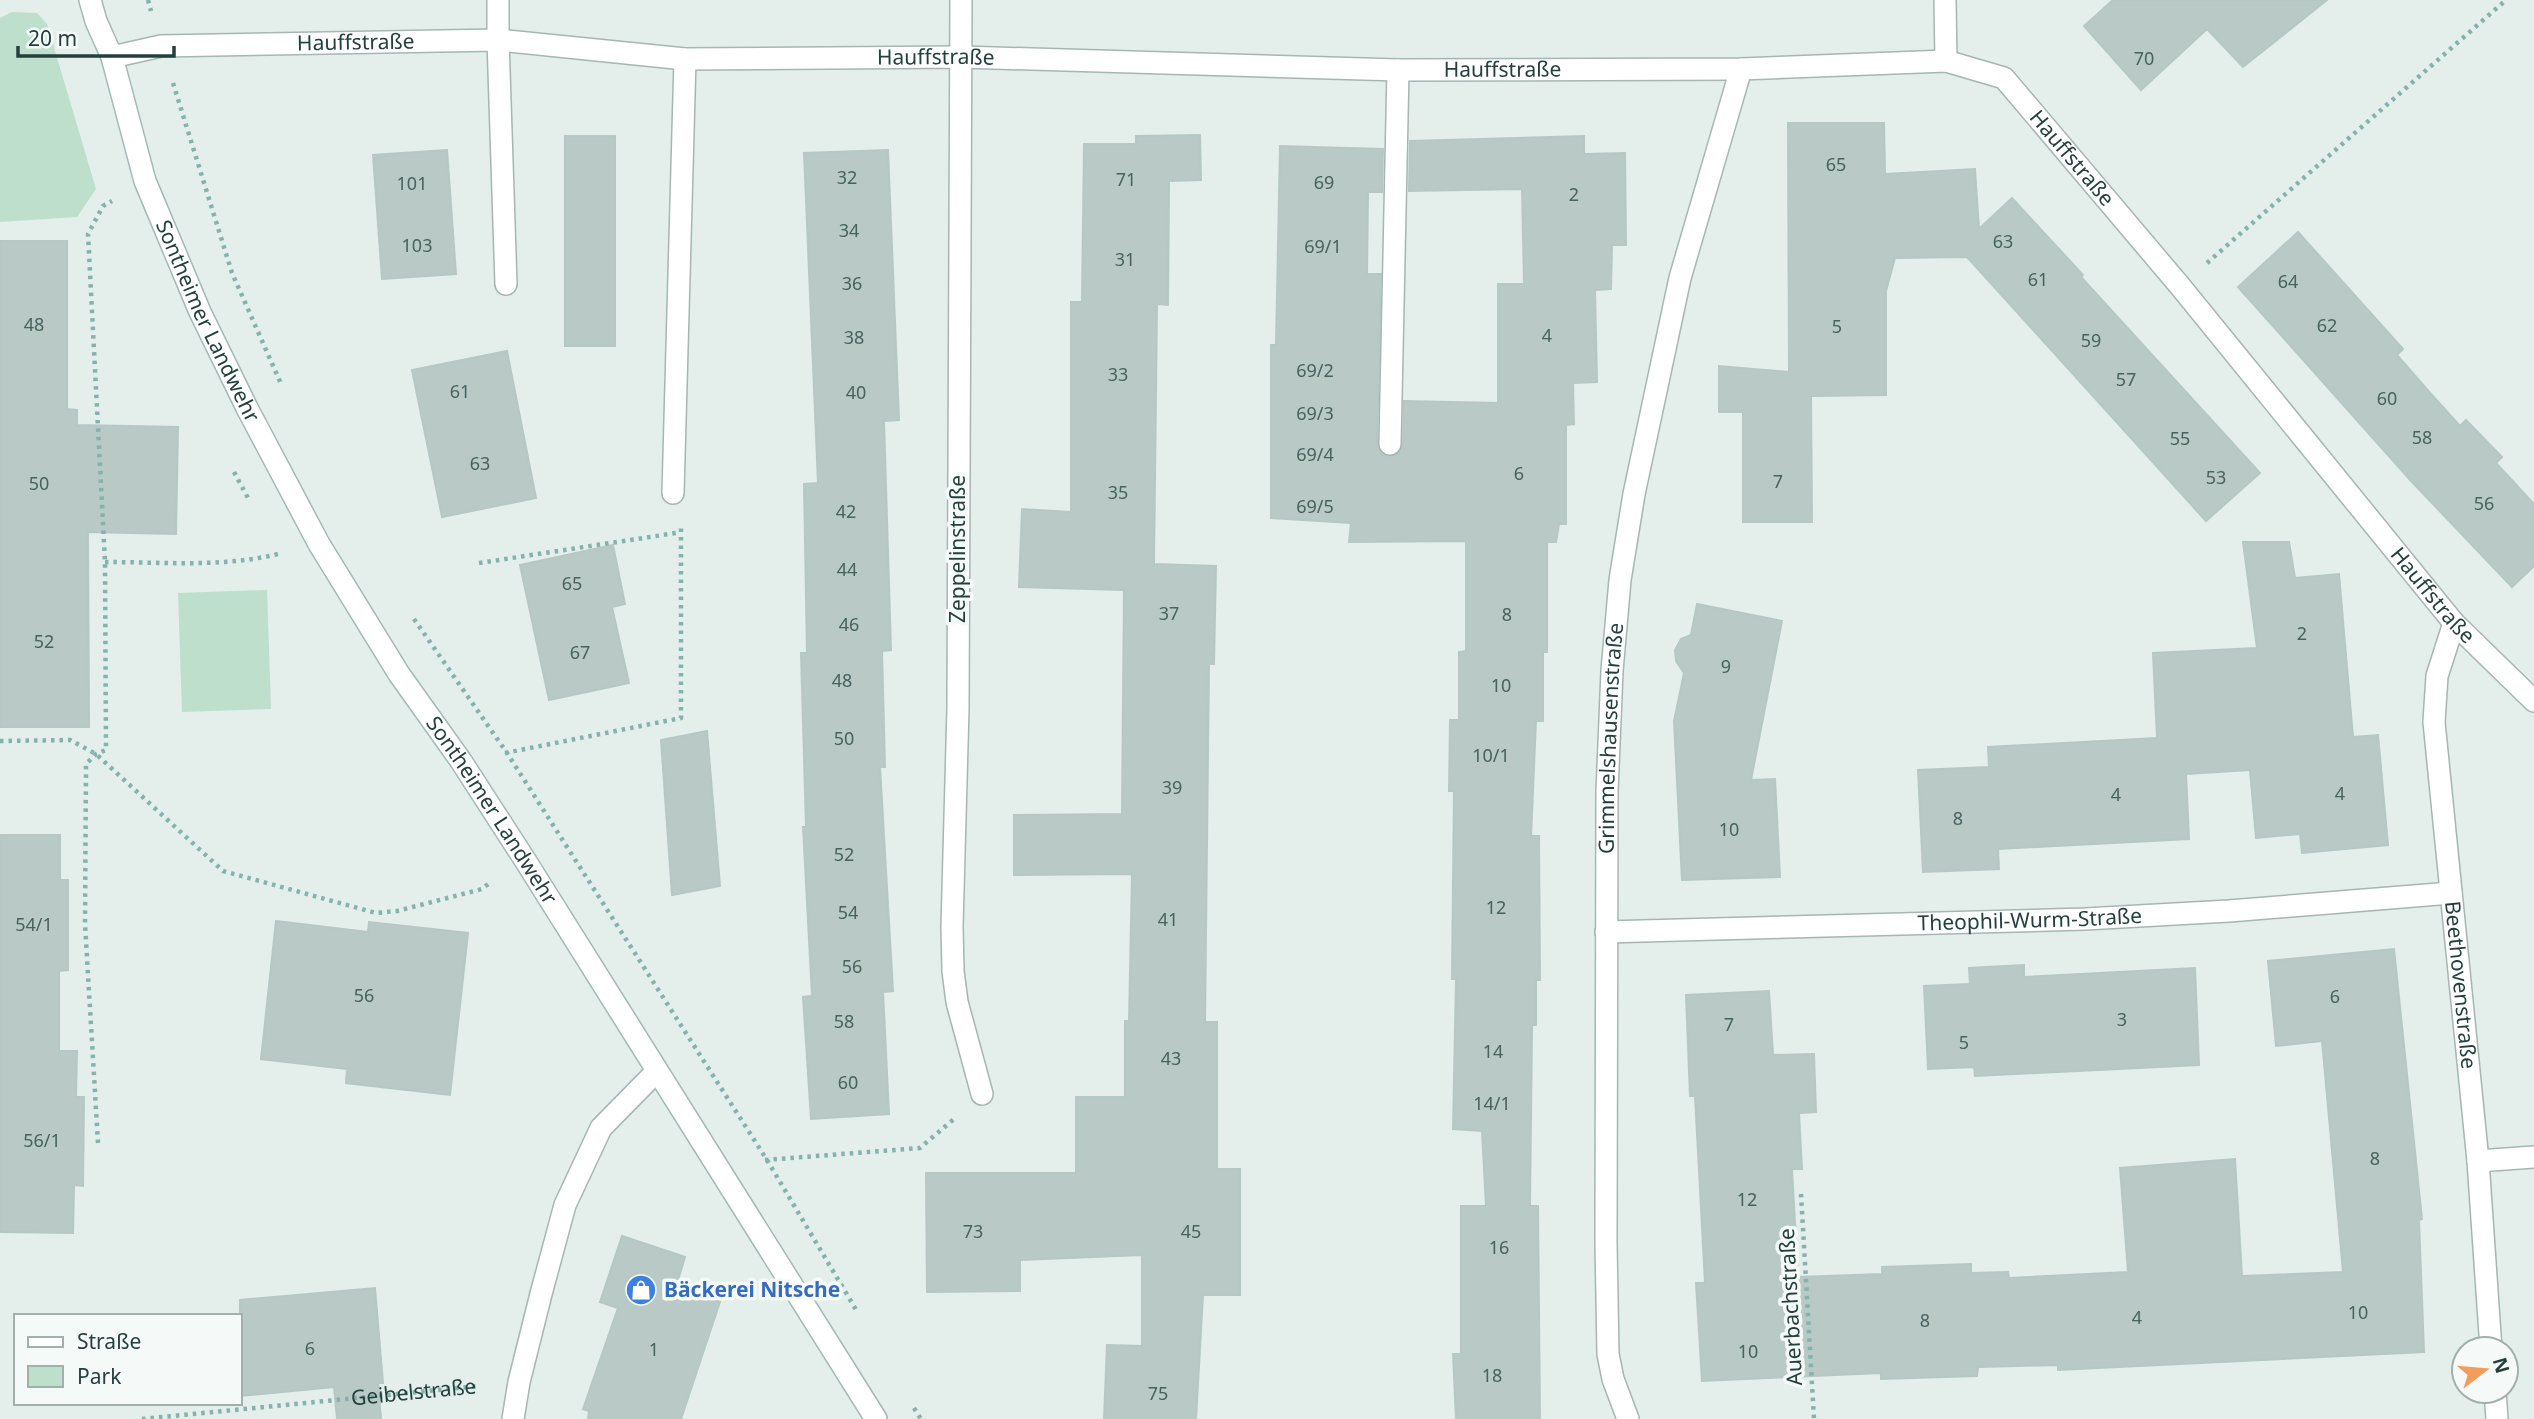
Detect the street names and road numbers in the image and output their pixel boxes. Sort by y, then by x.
street label: Hauffstraße [297,26,415,57]
street label: Hauffstraße [877,42,995,71]
street label: Hauffstraße [1444,55,1561,83]
street label: Hauffstraße [2024,104,2121,211]
street label: Sontheimer Landwehr [150,215,267,427]
street label: Zeppelinstraße [943,475,971,623]
street label: Hauffstraße [2385,541,2482,649]
street label: Grimmelshausenstraße [1592,621,1629,854]
street label: Sontheimer Landwehr [420,710,564,910]
street label: Beethovenstraße [2439,900,2484,1070]
street label: Theophil-Wurm-Straße [1917,901,2143,937]
street label: Auerbachstraße [1772,1228,1808,1386]
street label: Geibelstraße [350,1371,477,1411]

